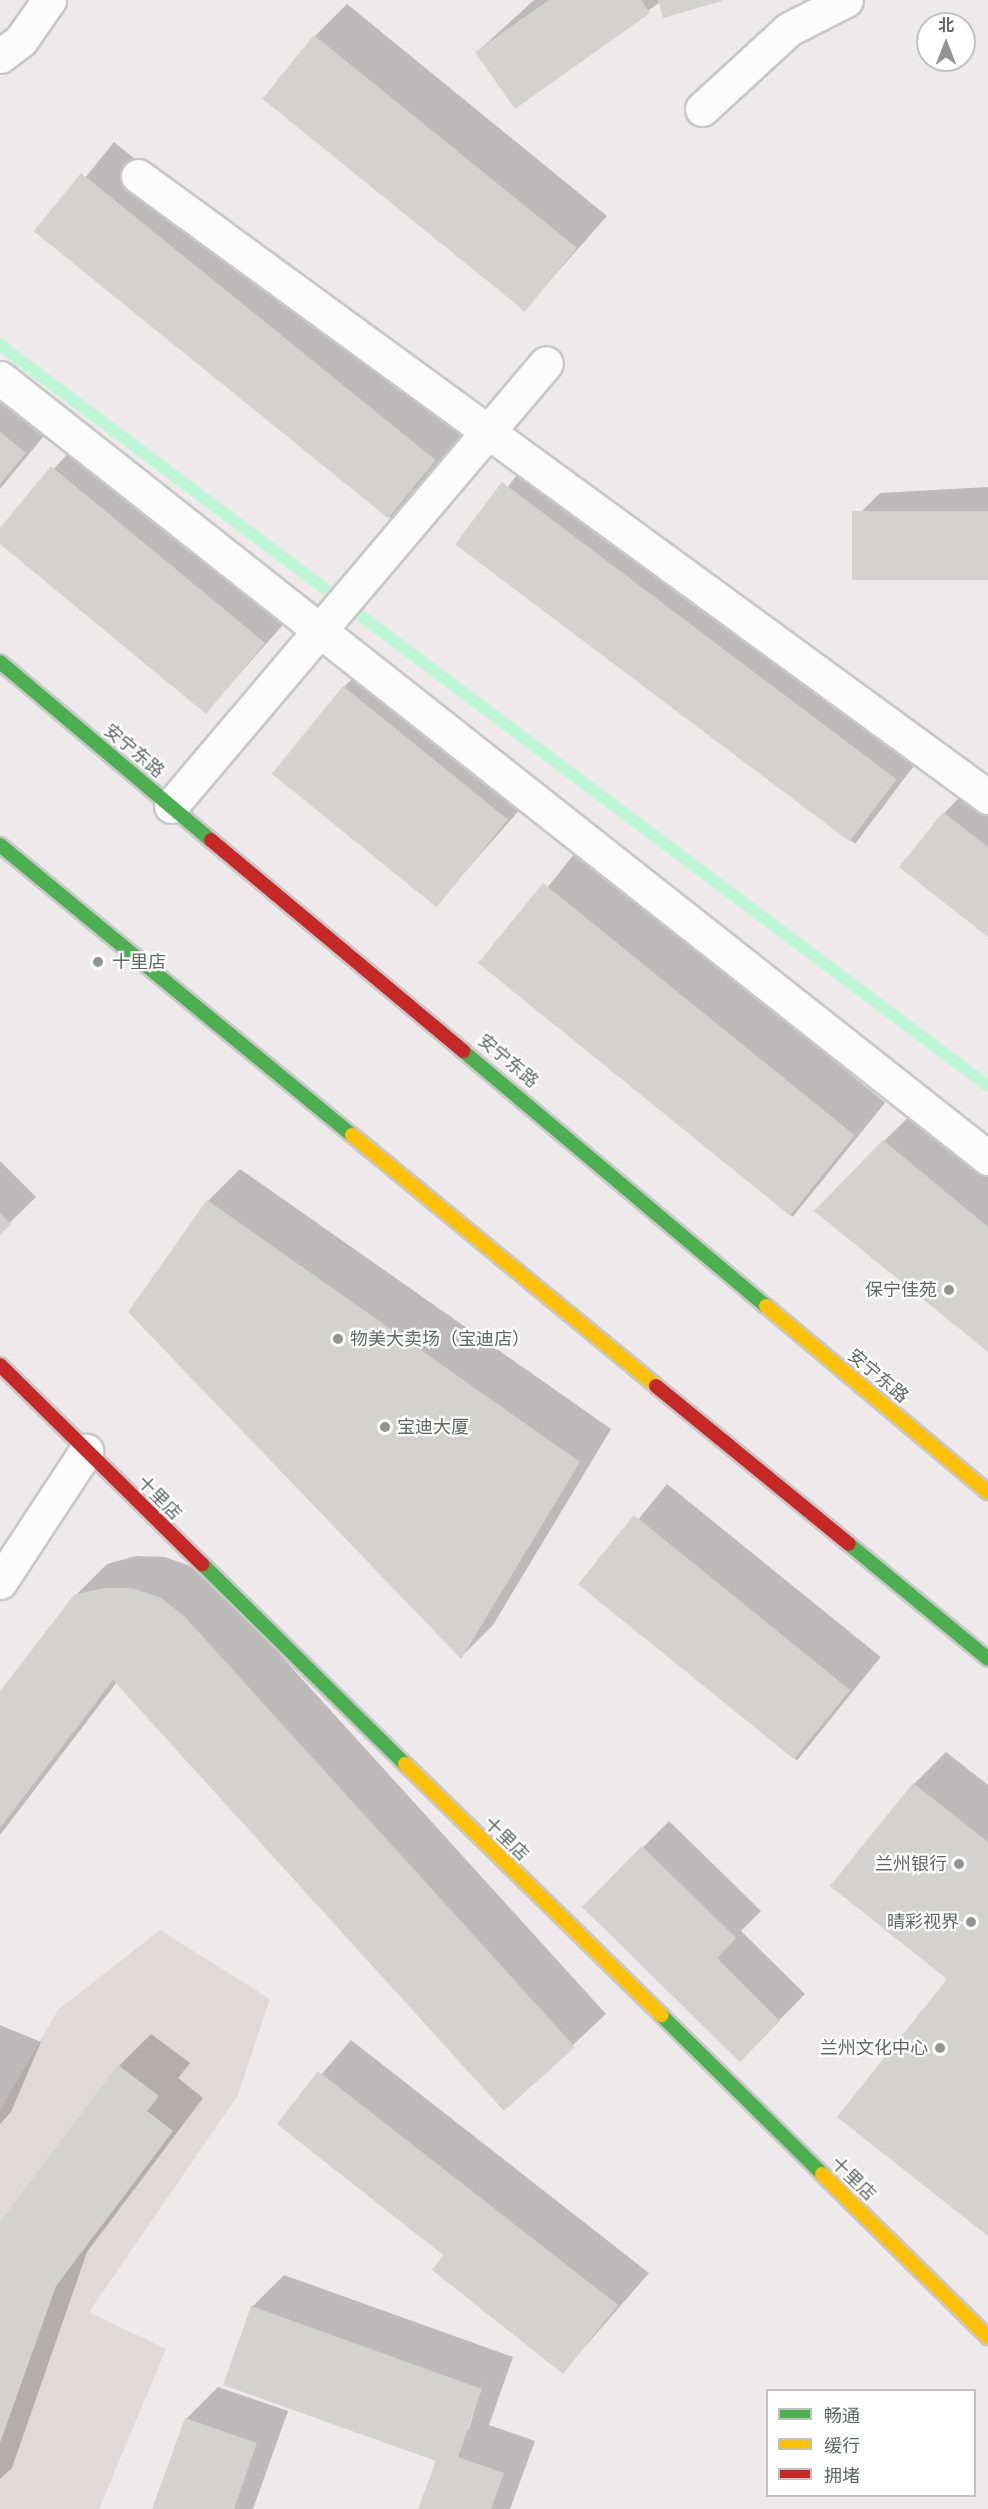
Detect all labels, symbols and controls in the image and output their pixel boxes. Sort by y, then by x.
north arrow [916,12,976,72]
text: 北 [938,16,954,35]
street label: 安宁东路 [99,720,169,782]
place label: 十里店 [112,951,166,973]
marker: 十里店 [89,953,107,971]
street label: 安宁东路 [473,1030,543,1092]
place label: 保宁佳苑 [865,1279,937,1301]
marker: 保宁佳苑 [942,1283,956,1297]
place label: 物美大卖场（宝迪店） [350,1328,530,1350]
marker: 物美大卖场（宝迪店） [331,1332,345,1346]
street label: 安宁东路 [843,1345,913,1407]
place label: 宝迪大厦 [397,1416,469,1438]
marker: 宝迪大厦 [378,1420,392,1434]
street label: 十里店 [132,1471,186,1525]
street label: 十里店 [479,1812,533,1866]
place label: 兰州银行 [875,1853,947,1875]
marker: 兰州银行 [952,1857,966,1871]
place label: 晴彩视界 [887,1911,959,1933]
marker: 晴彩视界 [964,1915,978,1929]
place label: 兰州文化中心 [820,2037,928,2059]
marker: 兰州文化中心 [933,2041,947,2055]
street label: 十里店 [826,2152,880,2206]
legend [766,2389,976,2497]
text: 畅通 [824,2405,860,2426]
text: 缓行 [824,2435,860,2456]
text: 拥堵 [824,2465,860,2486]

